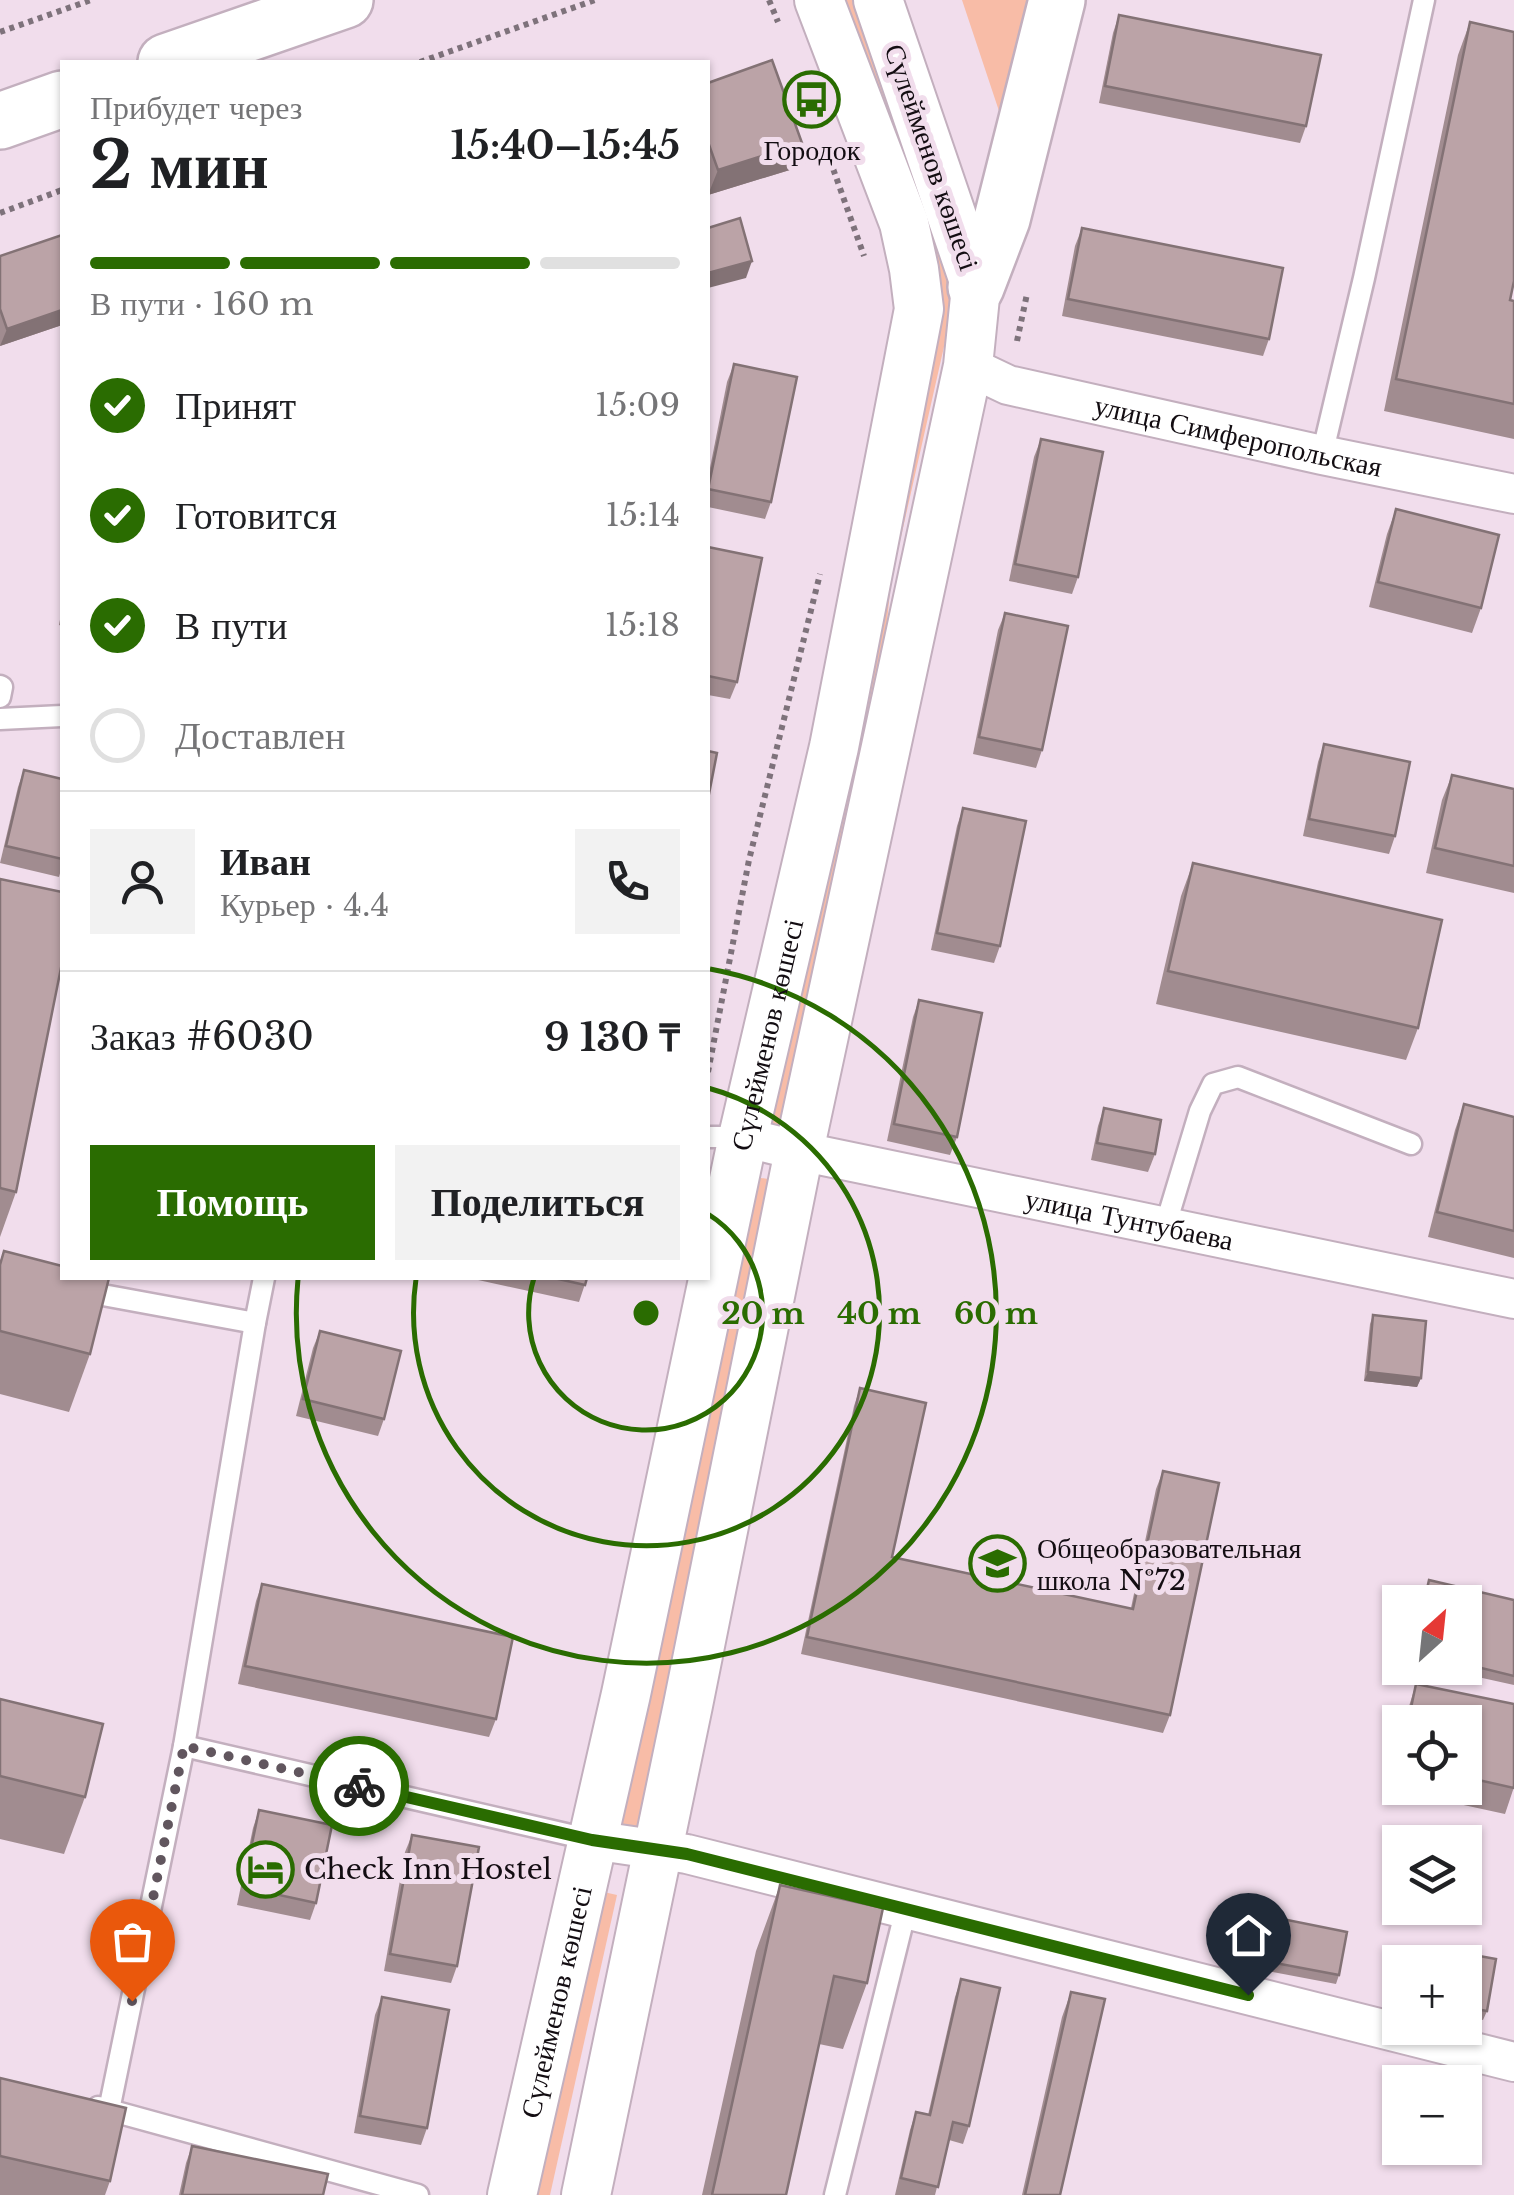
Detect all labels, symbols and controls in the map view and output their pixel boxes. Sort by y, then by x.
street label: Сүлейменов көшесі [876,39,987,275]
bus stop icon: Городок [782,69,842,129]
text: Прибудет через [90,88,302,128]
text: 15:40–15:45 [451,122,680,169]
text: 2 мин [90,125,269,206]
place label: Городок [764,133,861,168]
text: В пути · 160 m [90,284,313,324]
icon: check [90,378,145,433]
text: Принят [175,382,296,429]
text: 15:09 [595,385,680,425]
street label: улица Симферопольская [1091,388,1385,485]
icon: check [90,488,145,543]
text: Готовится [175,492,337,539]
text: 15:14 [605,495,680,535]
icon: check [90,598,145,653]
text: В пути [175,602,288,649]
text: 15:18 [605,605,680,645]
text: Доставлен [175,712,345,759]
button: person [90,829,195,934]
button: phone [575,829,680,934]
text: Иван [220,838,311,885]
text: Курьер · 4.4 [220,885,389,925]
street label: Сүлейменов көшесі [724,915,811,1154]
text: Заказ #6030 [90,1013,314,1060]
text: 9 130 ₸ [544,1014,680,1061]
button: Помощь [90,1145,375,1260]
button: Поделиться [395,1145,680,1260]
street label: улица Тунтубаева [1022,1181,1237,1259]
centre of rings [628,1295,664,1331]
text: 20 m [721,1295,805,1332]
text: 40 m [837,1295,921,1332]
text: 60 m [954,1295,1038,1332]
place label: Общеобразовательная школа №72 [1037,1531,1301,1598]
school or university icon: Общеобразовательная школа №72 [968,1534,1028,1594]
north arrow [1382,1585,1482,1685]
map controls [1382,1585,1482,2165]
button: locate [1382,1705,1482,1805]
courier [309,1736,409,1836]
icon: bike [332,1759,387,1814]
button: layers [1382,1825,1482,1925]
hotel icon: Check Inn Hostel [235,1839,295,1899]
place label: Check Inn Hostel [304,1852,552,1887]
street label: Сүлейменов көшесі [513,1882,600,2121]
pin [1206,1893,1291,1996]
pin [90,1899,175,2002]
icon: home [1221,1908,1276,1963]
icon: bag [105,1914,160,1969]
button: + [1382,1945,1482,2045]
button: − [1382,2065,1482,2165]

